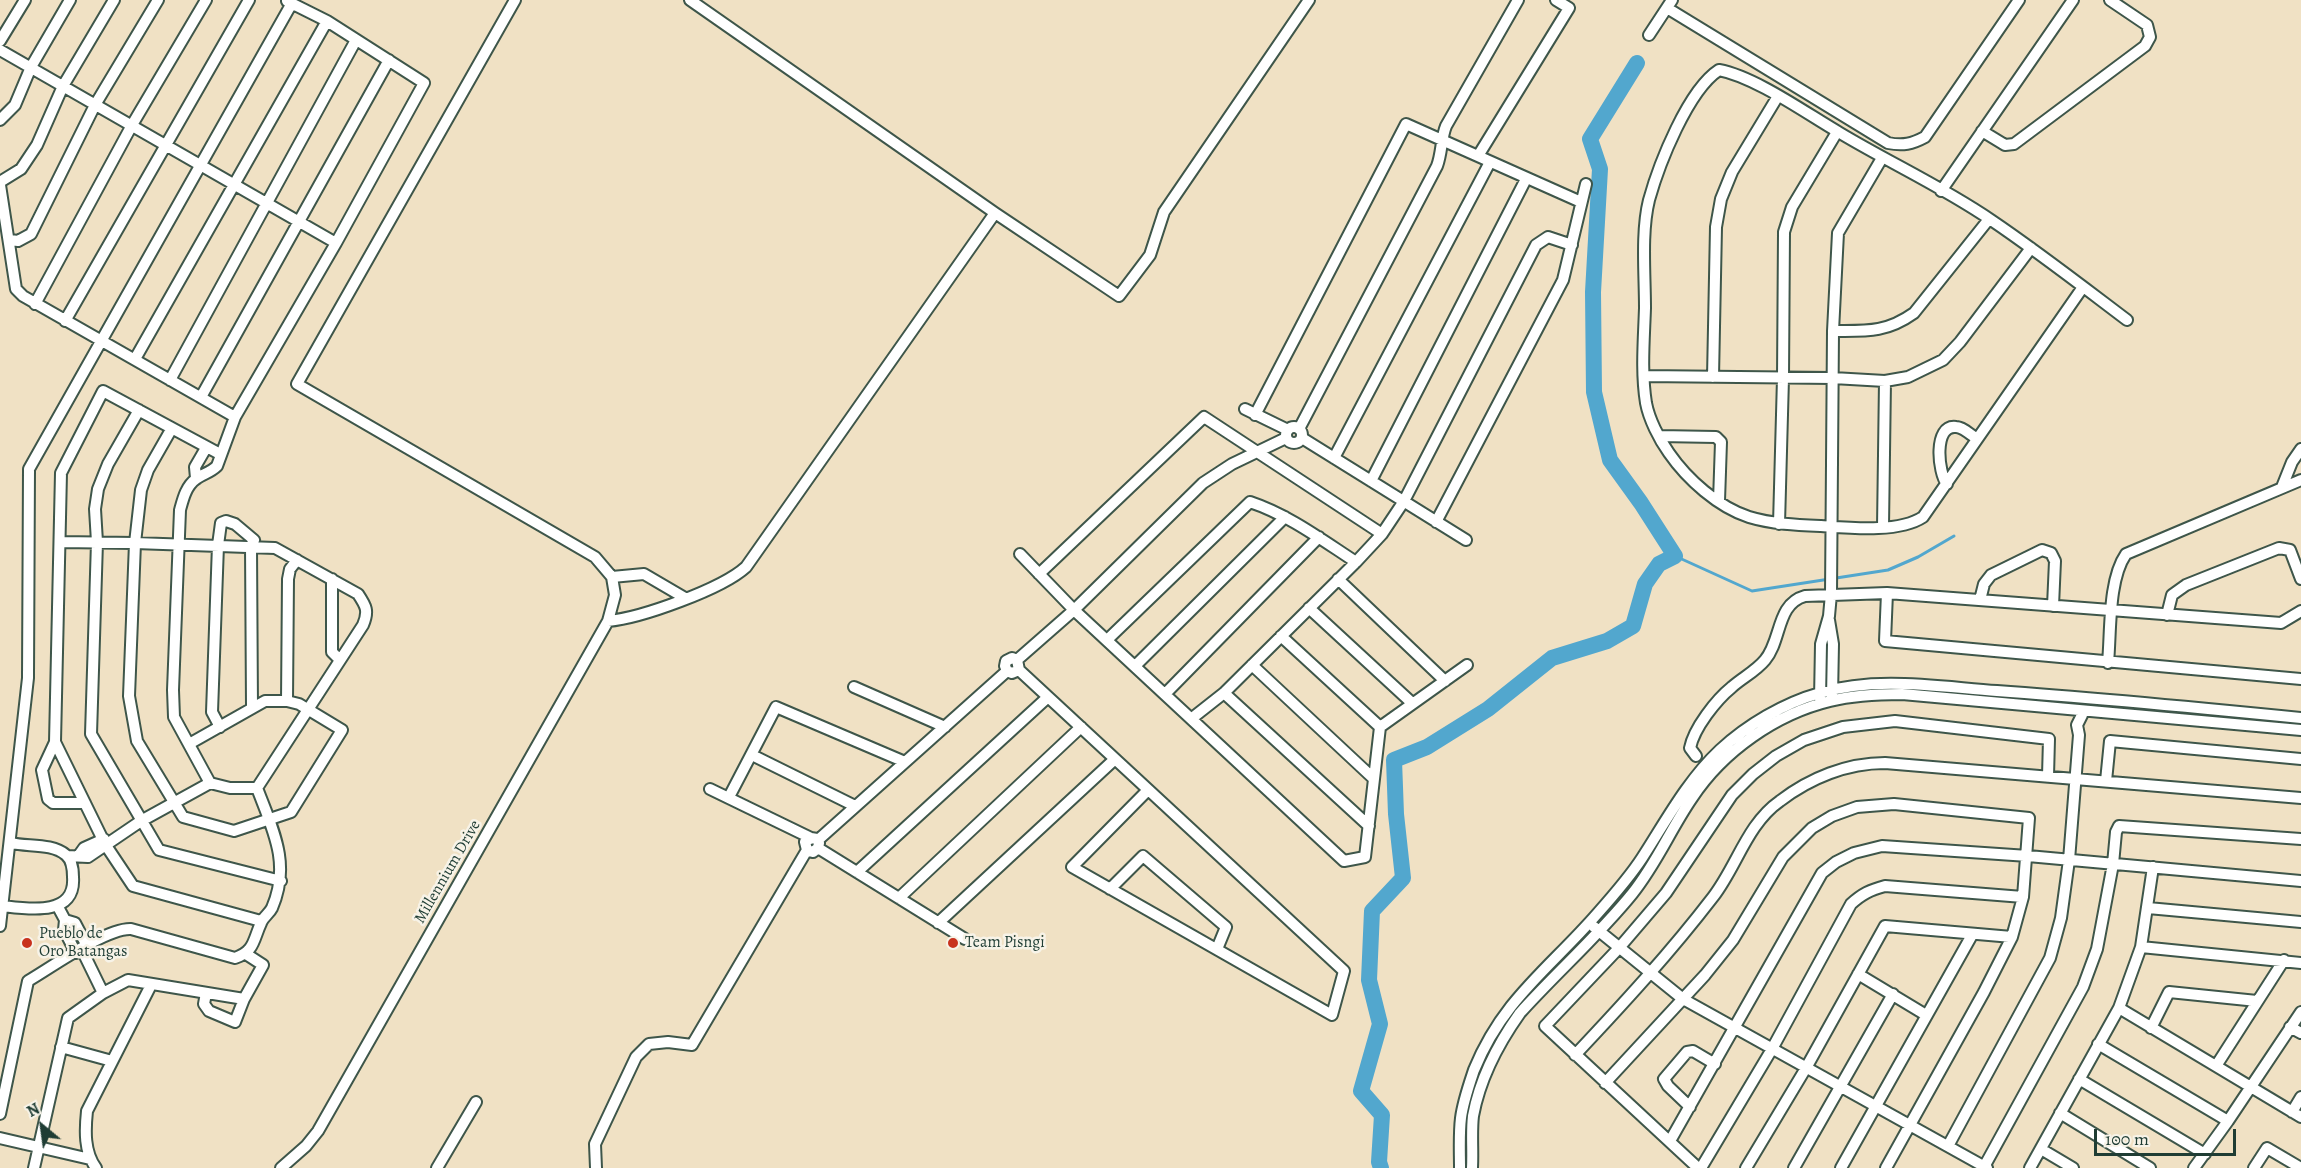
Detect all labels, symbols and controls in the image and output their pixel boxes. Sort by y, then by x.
street label: Millennium Drive [411,817,485,927]
place label: Pueblo de Oro Batangas [39,924,127,962]
place label: Team Pisngi [965,933,1045,953]
marker: Pueblo de Oro Batangas [20,936,34,950]
marker: Team Pisngi [946,936,960,950]
north arrow [12,1096,72,1156]
text: N [23,1098,44,1123]
scale bar [2097,1117,2240,1155]
text: 100 m [2105,1127,2149,1151]

